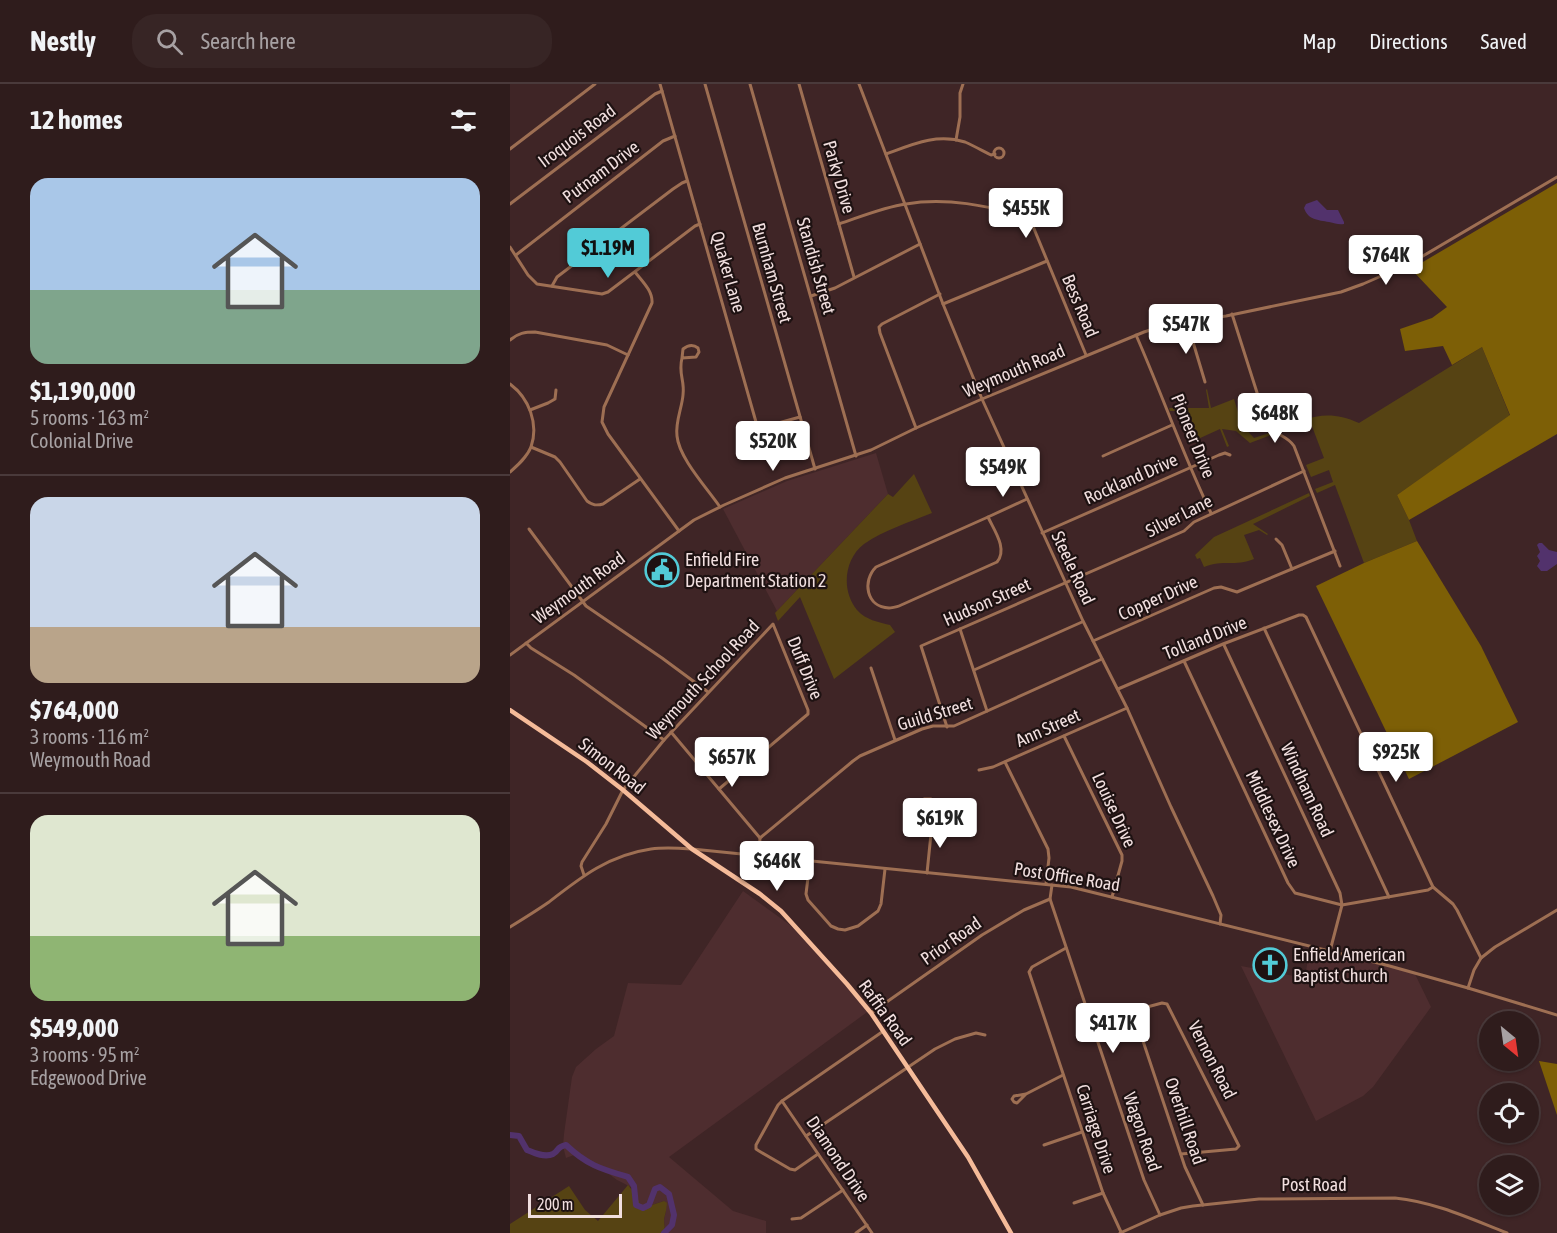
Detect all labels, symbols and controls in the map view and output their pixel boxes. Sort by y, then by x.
search box [132,14,552,68]
text: Nestly [30,25,96,57]
icon: search [153,25,186,58]
text: Search here [201,28,296,54]
text: Map [1302,29,1336,53]
text: Directions [1369,29,1448,53]
text: Saved [1481,29,1527,53]
street label: Iroquois Road [534,100,620,171]
icon: filters [447,104,480,137]
text: 12 homes [30,105,123,135]
street label: Putnam Drive [558,136,643,207]
street label: Parky Drive [819,138,860,216]
pin: $455K [984,188,1068,239]
text: $455K [1003,196,1049,219]
street label: Standish Street [793,215,840,317]
icon: home [201,217,309,325]
street label: Burnham Street [748,220,797,325]
pin: $1.19M [559,228,657,279]
street label: Quaker Lane [707,229,750,315]
pin: $764K [1344,235,1428,286]
text: $1.19M [581,236,635,259]
text: $764K [1363,243,1409,266]
street label: Bess Road [1058,271,1103,340]
pin: $547K [1144,304,1228,355]
text: $547K [1163,312,1209,335]
street label: Weymouth Road [960,340,1068,401]
text: $1,190,000 [30,376,136,406]
street label: Pioneer Drive [1167,391,1220,481]
pin: $648K [1233,393,1317,444]
text: $648K [1252,401,1298,424]
text: 5 rooms · 163 m² [30,406,149,429]
pin: $520K [731,421,815,472]
text: Colonial Drive [30,429,133,452]
text: $520K [750,429,796,452]
pin: $549K [961,447,1045,498]
street label: Rockland Drive [1081,449,1181,508]
text: $549K [980,455,1026,478]
street label: Silver Lane [1142,490,1215,541]
street label: Steele Road [1047,528,1100,608]
icon: home [201,536,309,644]
street label: Weymouth Road [529,547,629,628]
place label: Enfield Fire Department Station 2 [685,549,827,591]
public building icon: Enfield Fire Department Station 2 [644,552,680,588]
street label: Copper Drive [1115,571,1201,624]
street label: Hudson Street [940,573,1034,630]
street label: Tolland Drive [1160,611,1249,664]
street label: Weymouth School Road [642,615,763,744]
street label: Duff Drive [783,633,828,702]
street label: Guild Street [895,692,975,735]
text: $764,000 [30,695,119,725]
street label: Ann Street [1012,704,1083,751]
text: 3 rooms · 116 m² [30,725,149,748]
pin: $925K [1354,732,1438,783]
street label: Simon Road [575,733,650,798]
pin: $657K [690,737,774,788]
street label: Windham Road [1277,739,1338,840]
text: $925K [1373,740,1419,763]
text: $657K [709,745,755,768]
text: Weymouth Road [30,748,151,771]
street label: Middlesex Drive [1242,767,1305,871]
street label: Louise Drive [1088,769,1141,851]
pin: $619K [898,798,982,849]
text: $619K [917,806,963,829]
pin: $646K [735,841,819,892]
text: $646K [754,849,800,872]
icon: home [201,854,309,962]
street label: Post Office Road [1013,858,1122,895]
street label: Prior Road [916,912,985,969]
place label: Enfield American Baptist Church [1293,944,1405,986]
church icon: Enfield American Baptist Church [1252,947,1288,983]
street label: Raffia Road [854,976,916,1050]
pin: $417K [1071,1003,1155,1054]
text: $417K [1090,1011,1136,1034]
north arrow [1479,1011,1539,1071]
map controls [1479,1011,1539,1215]
text: $549,000 [30,1013,119,1043]
street label: Vernon Road [1184,1017,1241,1102]
text: 3 rooms · 95 m² [30,1043,140,1066]
text: Edgewood Drive [30,1066,147,1089]
street label: Overhill Road [1161,1075,1210,1167]
street label: Carriage Drive [1072,1082,1121,1176]
button: locate [1479,1083,1539,1143]
street label: Wagon Road [1119,1090,1166,1174]
street label: Diamond Drive [802,1112,875,1205]
button: layers [1479,1155,1539,1215]
street label: Post Road [1281,1174,1347,1195]
scale bar [528,1191,622,1218]
text: 200 m [537,1195,573,1213]

